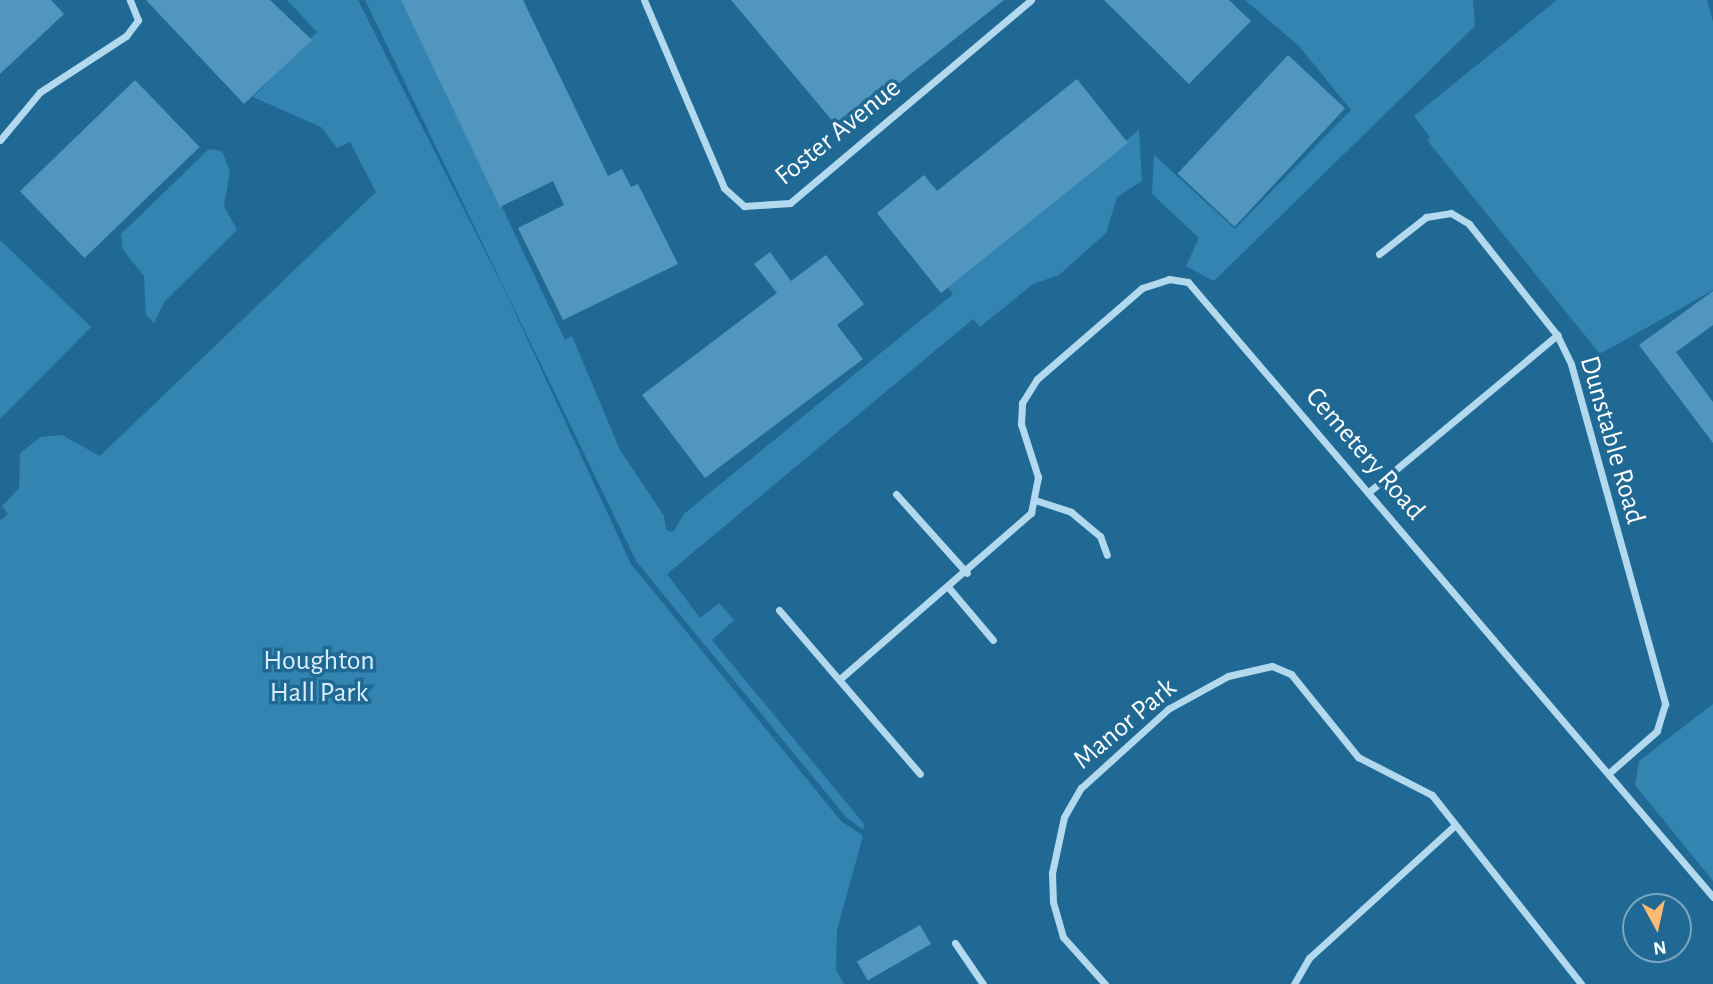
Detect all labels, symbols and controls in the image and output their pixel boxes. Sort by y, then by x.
street label: Foster Avenue [768,71,908,193]
street label: Dunstable Road [1572,352,1652,528]
street label: Cemetery Road [1298,381,1432,527]
park label: Houghton Hall Park [263,644,375,710]
street label: Manor Park [1067,671,1183,777]
north arrow [1622,893,1692,963]
text: N [1652,937,1668,958]

